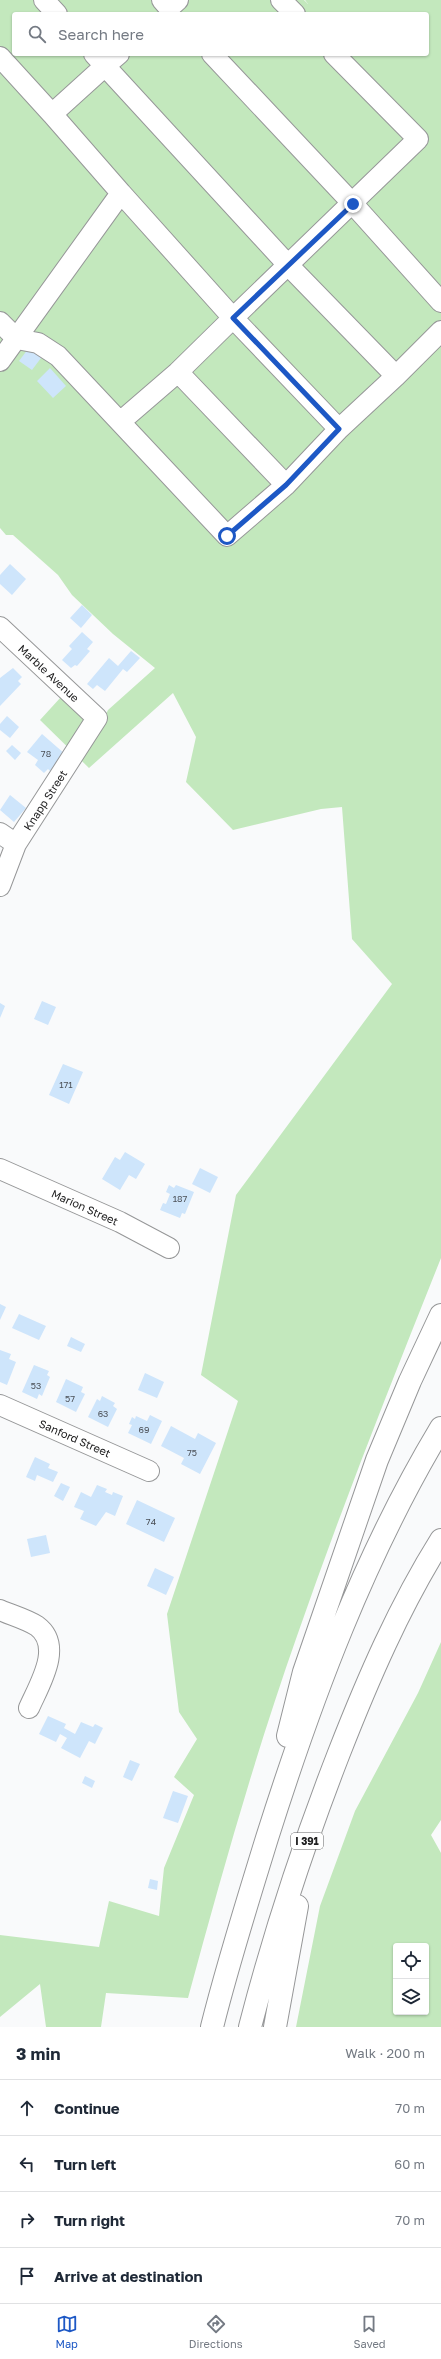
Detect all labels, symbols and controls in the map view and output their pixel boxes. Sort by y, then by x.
search box [12,12,429,56]
icon: search [26,23,48,45]
text: Search here [58,25,144,43]
route end [344,195,362,213]
route start [218,527,236,545]
street label: Marble Avenue [16,642,82,704]
house number: 78 [41,748,51,759]
street label: Knapp Street [21,767,69,833]
house number: 171 [59,1079,73,1090]
street label: Marion Street [50,1187,120,1227]
house number: 187 [173,1193,188,1204]
house number: 53 [31,1380,41,1391]
house number: 57 [65,1393,75,1404]
house number: 63 [98,1408,108,1419]
street label: Sanford Street [37,1416,113,1460]
house number: 69 [139,1424,149,1435]
house number: 75 [187,1447,197,1458]
house number: 74 [146,1516,157,1527]
road number: I 391 [291,1833,323,1849]
map controls [393,1943,429,2015]
button: locate [393,1943,429,1979]
button: layers [393,1979,429,2015]
text: 3 min [16,2043,60,2064]
text: Walk · 200 m [345,2045,425,2061]
icon: ahead [16,2097,38,2119]
text: Continue [54,2099,120,2117]
text: 70 m [395,2100,425,2116]
icon: left [16,2153,38,2175]
text: Turn left [54,2155,116,2173]
text: 60 m [394,2156,425,2172]
icon: right [16,2209,38,2231]
text: Turn right [54,2211,125,2229]
text: 70 m [395,2212,425,2228]
icon: arrive [16,2265,38,2287]
text: Arrive at destination [54,2267,203,2285]
tab: Map [55,2313,78,2350]
tab: Directions [189,2313,243,2350]
tab: Saved [353,2313,386,2350]

